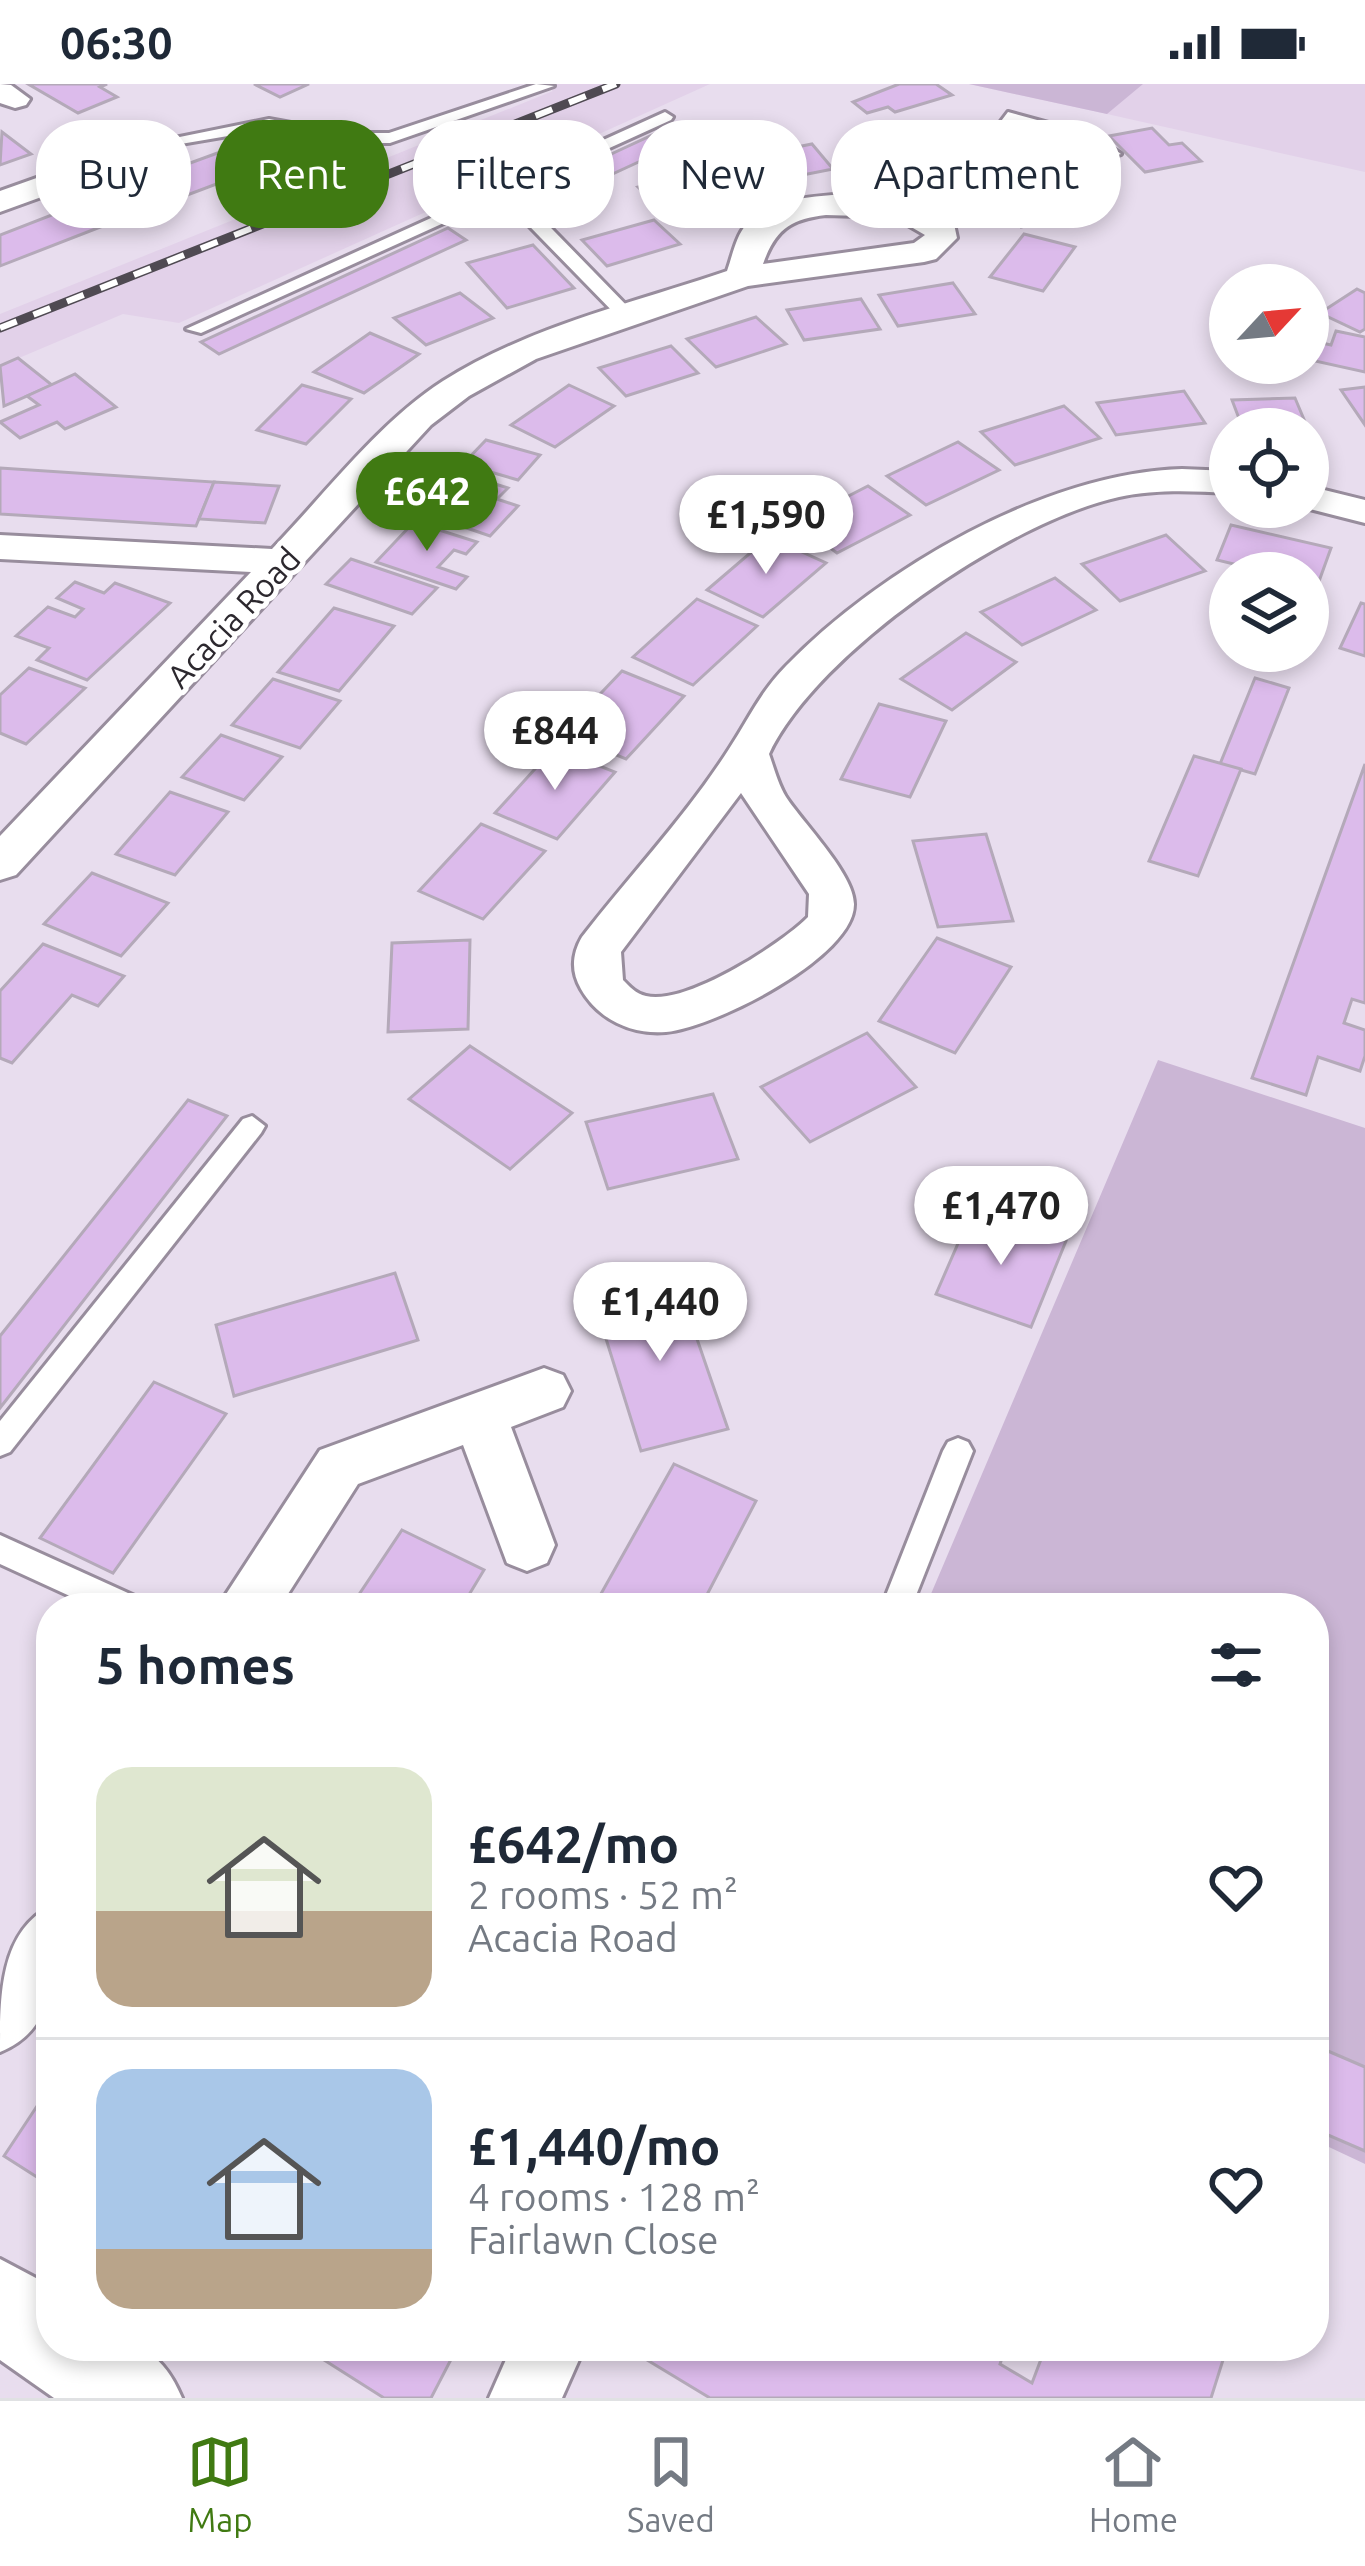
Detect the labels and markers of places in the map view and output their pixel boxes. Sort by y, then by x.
pin: £642 [356,452,498,554]
pin: £1,590 [668,475,864,577]
pin: £844 [484,691,626,793]
pin: £1,470 [903,1166,1099,1268]
pin: £1,440 [562,1262,758,1364]

